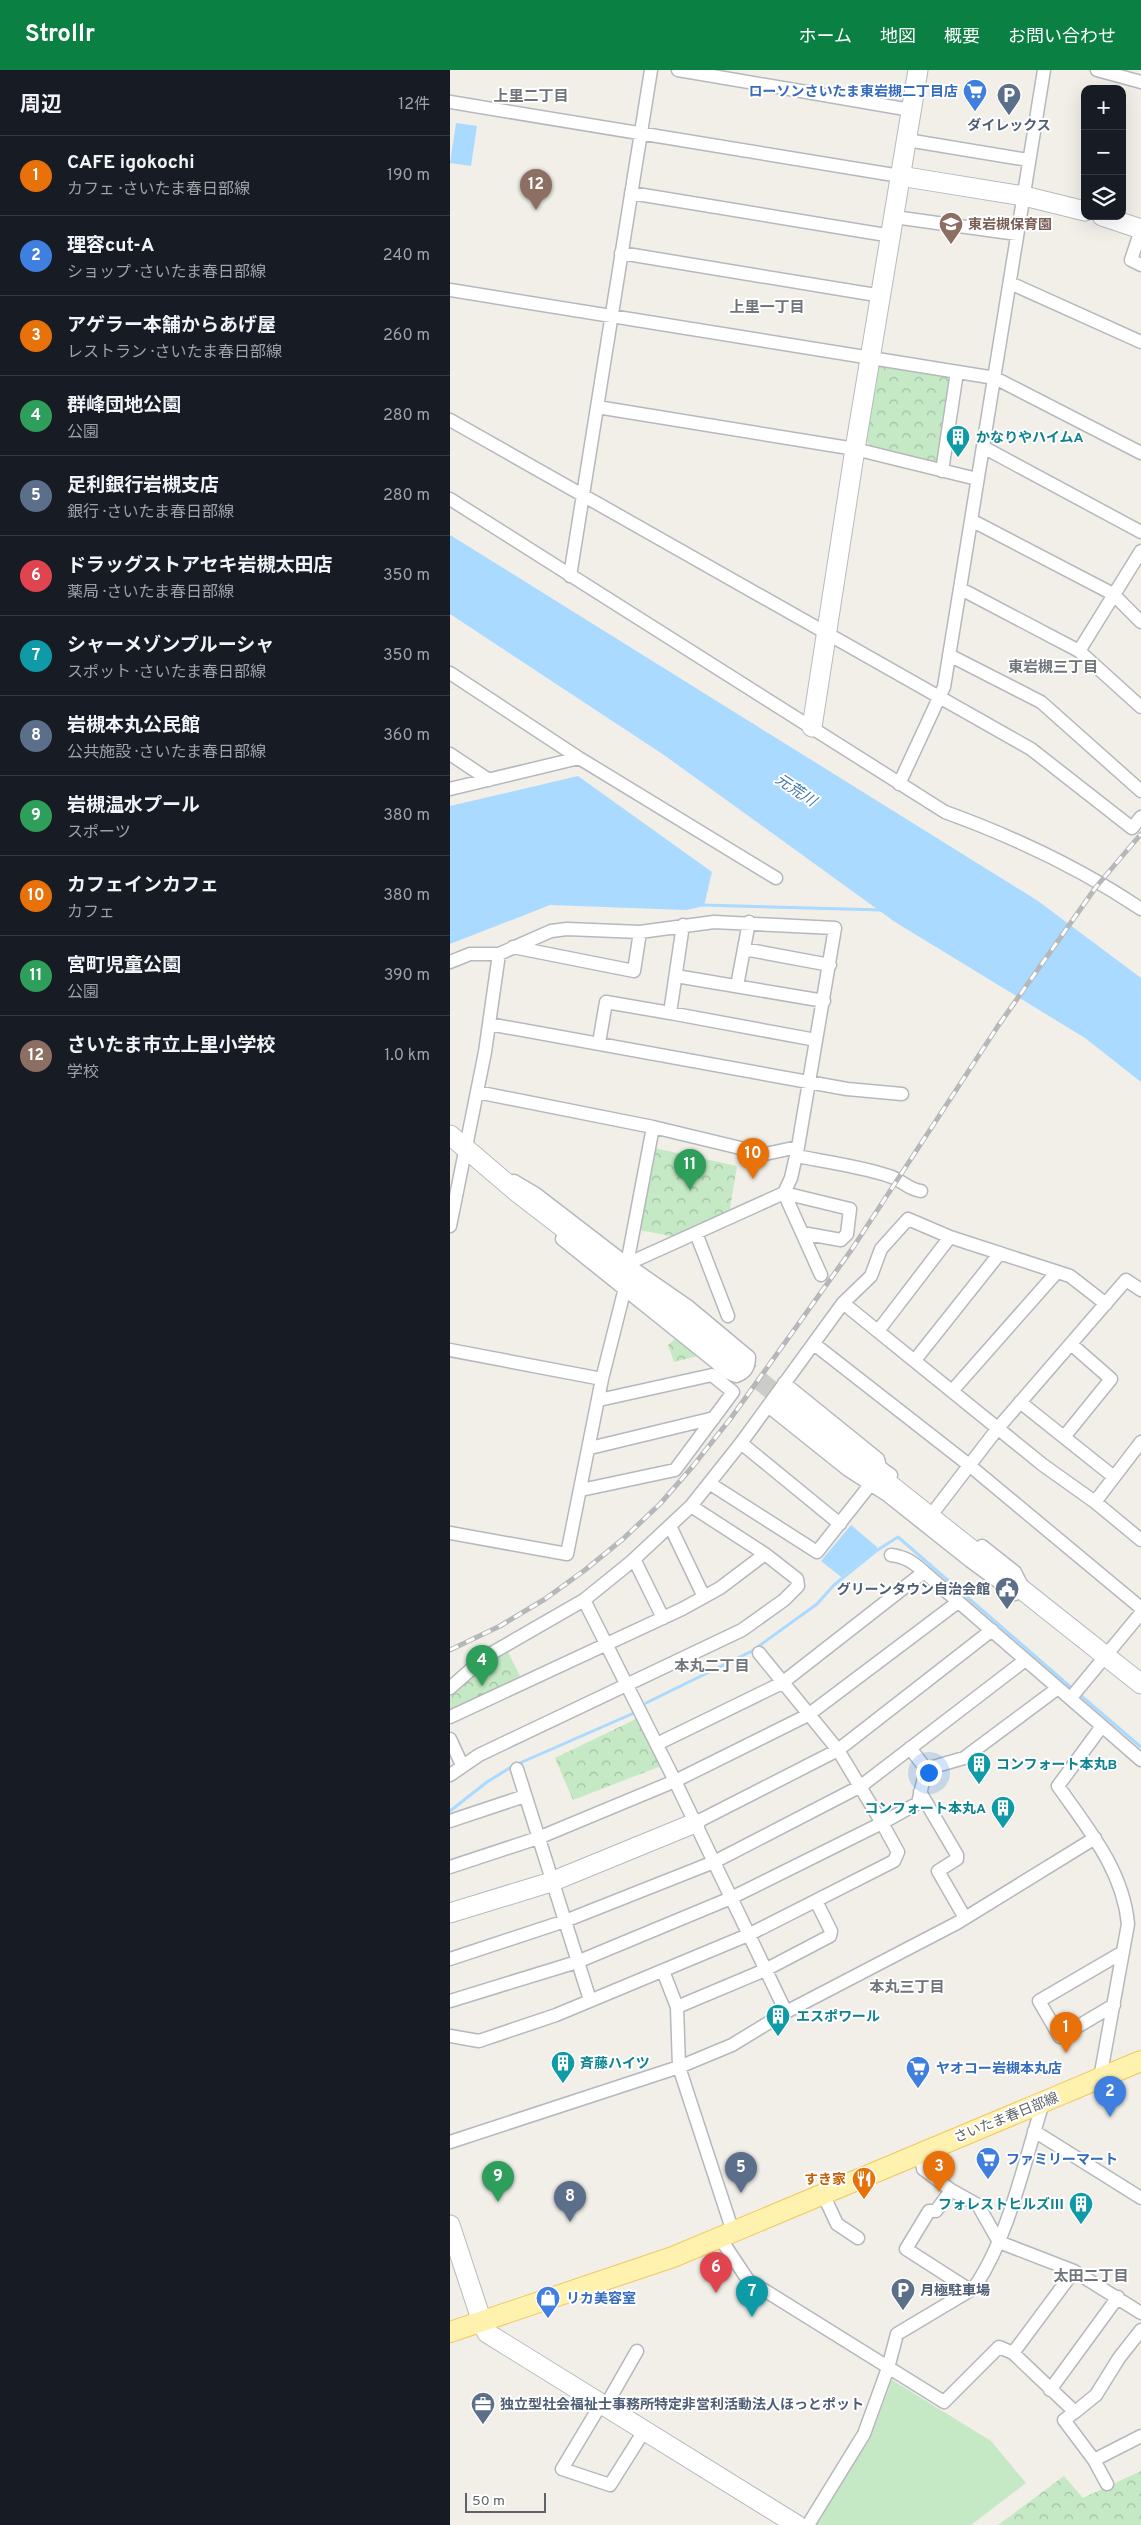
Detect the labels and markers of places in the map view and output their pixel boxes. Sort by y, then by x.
supermarket icon: ローソンさいたま東岩槻二丁目店 [962,78,988,112]
parking icon: ダイレックス [996,82,1022,116]
place label: ローソンさいたま東岩槻二丁目店 [748,84,958,101]
place label: ダイレックス [967,117,1051,135]
pin: 12 [520,169,552,210]
school or university icon: 東岩槻保育園 [938,211,964,245]
place label: 東岩槻保育園 [968,217,1052,234]
building icon: かなりやハイムA [945,424,971,458]
place label: かなりやハイムA [976,430,1083,447]
pin: 10 [737,1138,769,1179]
pin: 11 [674,1149,706,1190]
public building icon: グリーンタウン自治会館 [994,1576,1020,1610]
place label: グリーンタウン自治会館 [837,1581,990,1599]
pin: 4 [466,1645,498,1686]
building icon: コンフォート本丸B [966,1751,992,1785]
place label: コンフォート本丸B [996,1757,1117,1774]
building icon: コンフォート本丸A [990,1795,1016,1829]
place label: コンフォート本丸A [864,1801,986,1818]
building icon: エスポワール [765,2003,791,2037]
place label: エスポワール [796,2009,880,2026]
pin: 1 [1050,2012,1082,2053]
building icon: 斉藤ハイツ [550,2050,576,2084]
supermarket icon: ヤオコー岩槻本丸店 [905,2055,931,2089]
place label: 斉藤ハイツ [580,2056,650,2073]
place label: ヤオコー岩槻本丸店 [936,2061,1062,2078]
pin: 2 [1094,2076,1126,2117]
supermarket icon: ファミリーマート [975,2146,1001,2180]
pin: 3 [923,2151,955,2192]
pin: 5 [725,2152,757,2193]
place label: ファミリーマート [1006,2152,1118,2169]
pin: 9 [482,2161,514,2202]
restaurant icon: すき家 [851,2166,877,2200]
place label: すき家 [804,2172,846,2189]
pin: 8 [554,2181,586,2222]
building icon: フォレストヒルズⅢ [1068,2191,1094,2225]
place label: フォレストヒルズⅢ [938,2196,1064,2214]
pin: 6 [700,2252,732,2293]
pin: 7 [736,2276,768,2317]
parking icon: 月極駐車場 [890,2277,916,2311]
place label: 月極駐車場 [920,2283,990,2300]
shop icon: リカ美容室 [535,2285,561,2319]
place label: リカ美容室 [566,2291,636,2308]
office icon: 独立型社会福祉士事務所特定非営利活動法人ほっとポット [470,2391,496,2425]
place label: 独立型社会福祉士事務所特定非営利活動法人ほっとポット [500,2396,864,2414]

